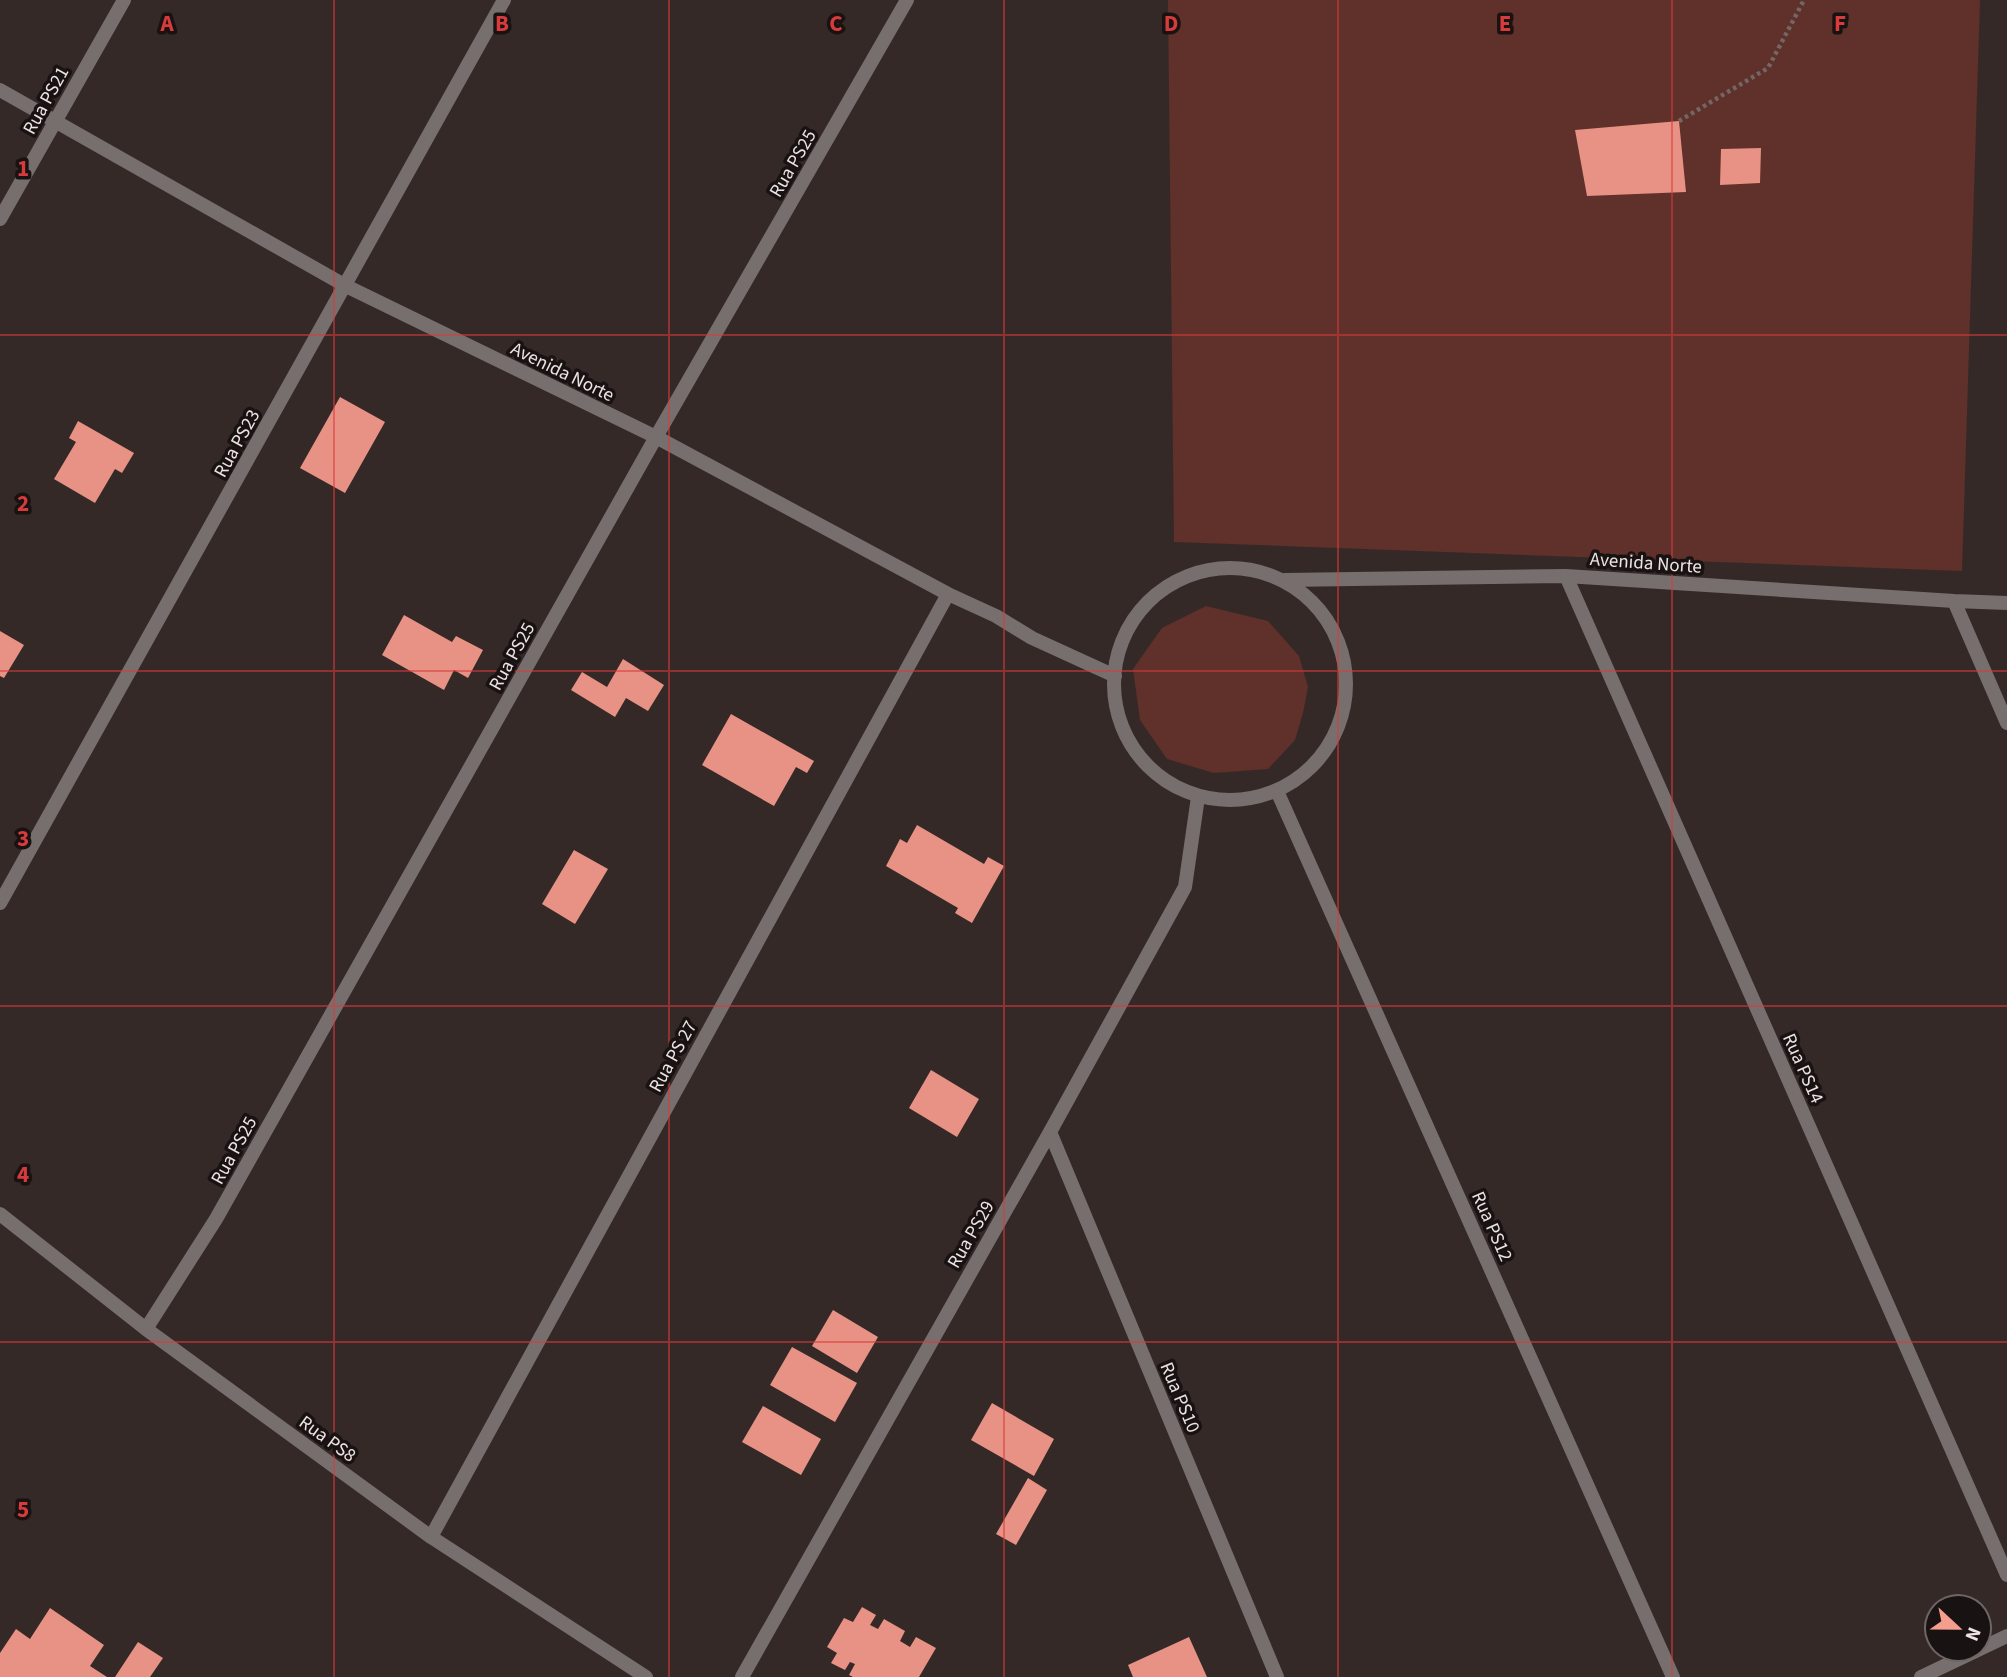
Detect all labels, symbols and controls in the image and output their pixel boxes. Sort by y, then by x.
text: A [159,7,174,40]
text: B [495,7,509,40]
text: C [829,7,843,40]
text: D [1164,7,1178,40]
text: E [1499,7,1511,40]
text: F [1834,7,1846,40]
street label: Rua PS21 [17,62,76,140]
street label: Rua PS25 [763,125,824,203]
text: 1 [17,152,29,185]
street label: Avenida Norte [506,336,619,409]
street label: Rua PS23 [208,405,267,483]
text: 2 [17,487,29,520]
street label: Avenida Norte [1589,546,1703,581]
street label: Rua PS25 [483,618,542,696]
text: 3 [17,822,29,855]
street label: Rua PS 27 [643,1016,704,1097]
street label: Rua PS14 [1775,1029,1830,1108]
street label: Rua PS25 [205,1112,264,1190]
text: 4 [17,1158,29,1191]
street label: Rua PS12 [1464,1187,1519,1266]
street label: Rua PS29 [941,1196,1002,1274]
street label: Rua PS10 [1153,1358,1207,1437]
street label: Rua PS8 [293,1409,361,1469]
text: 5 [17,1493,29,1526]
north arrow [1923,1593,1993,1663]
text: N [1957,1623,1987,1645]

